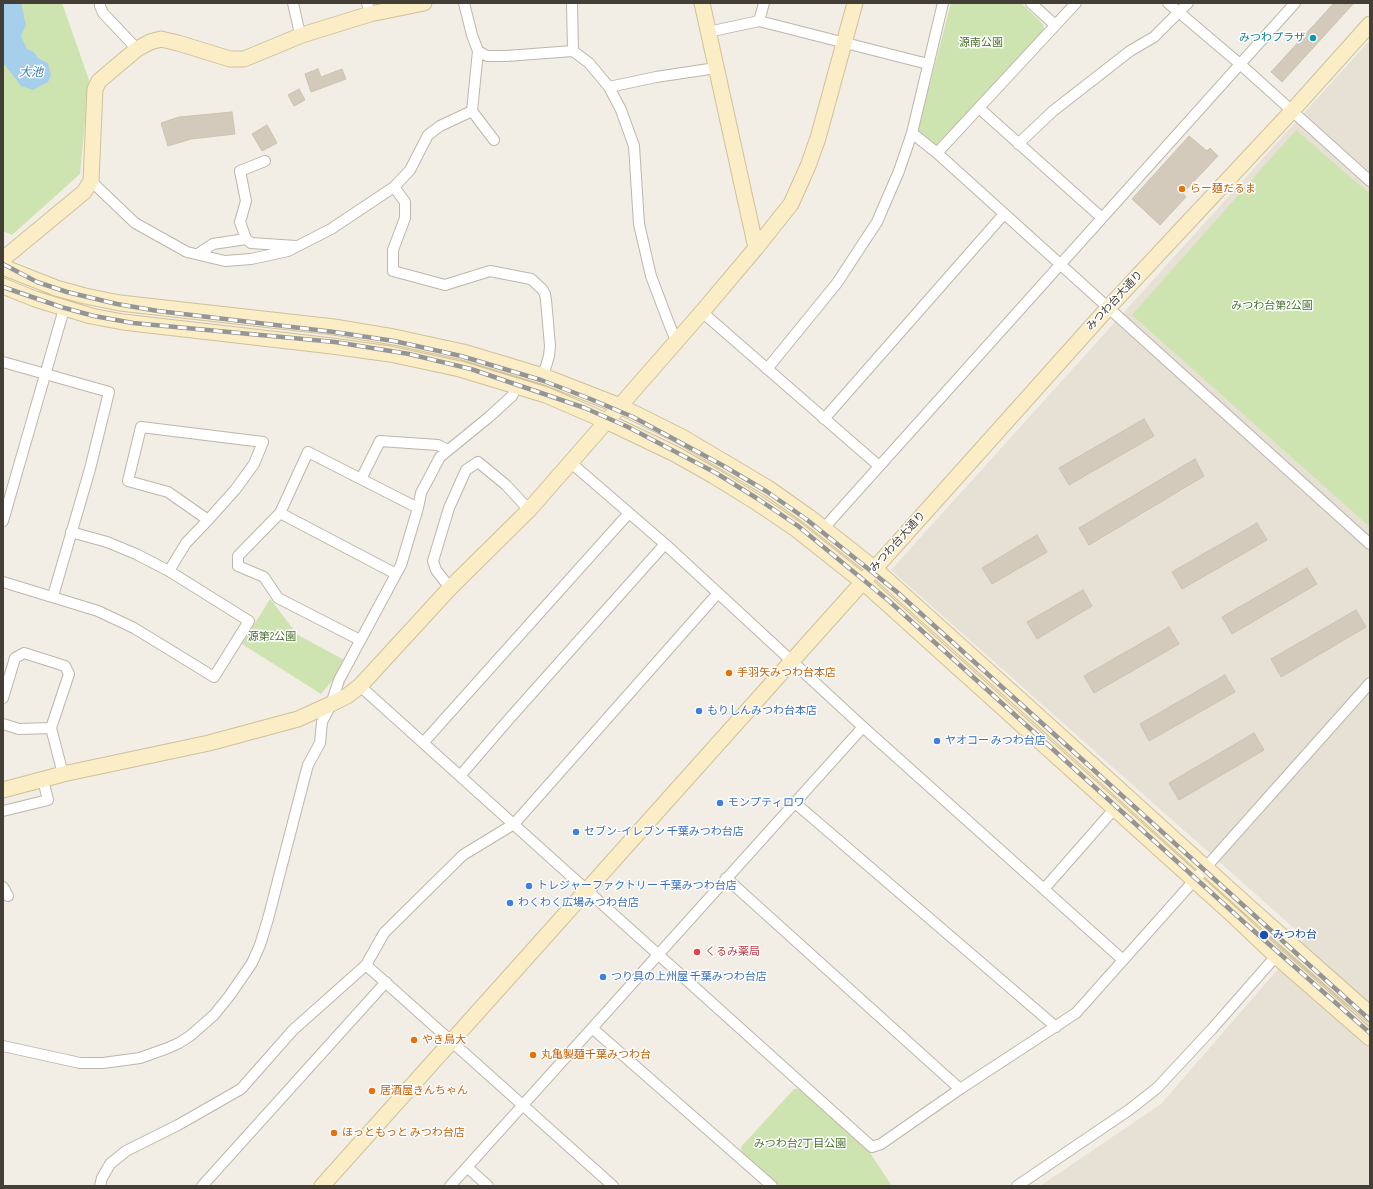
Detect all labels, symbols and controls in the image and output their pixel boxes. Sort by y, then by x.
place label: みつわプラザ [1239,31,1305,45]
marker: みつわプラザ [1308,33,1318,43]
park label: 源南公園 [959,36,1003,50]
water label: 大池 [19,66,43,80]
place label: らー麺だるま [1190,182,1256,196]
marker: らー麺だるま [1177,184,1187,194]
street label: みつわ台大通り [1084,268,1146,334]
park label: みつわ台第2公園 [1231,299,1313,313]
street label: みつわ台大通り [867,509,929,575]
park label: 源第2公園 [248,630,296,644]
place label: 手羽矢みつわ台本店 [737,666,836,680]
marker: 手羽矢みつわ台本店 [724,668,734,678]
place label: もりしんみつわ台本店 [707,704,817,718]
marker: もりしんみつわ台本店 [694,706,704,716]
place label: ヤオコー みつわ台店 [945,734,1046,748]
marker: ヤオコー みつわ台店 [932,736,942,746]
place label: モンプティロワ [728,796,805,810]
marker: モンプティロワ [715,798,725,808]
place label: セブン-イレブン 千葉みつわ台店 [584,825,744,839]
marker: セブン-イレブン 千葉みつわ台店 [571,827,581,837]
place label: トレジャーファクトリー 千葉みつわ台店 [537,879,737,893]
marker: トレジャーファクトリー 千葉みつわ台店 [524,881,534,891]
place label: わくわく広場みつわ台店 [518,896,639,910]
marker: わくわく広場みつわ台店 [505,898,515,908]
place label: みつわ台 [1273,928,1317,942]
marker: みつわ台 [1258,929,1270,941]
place label: くるみ薬局 [705,945,760,959]
marker: くるみ薬局 [692,947,702,957]
place label: つり具の上州屋 千葉みつわ台店 [611,970,767,984]
marker: つり具の上州屋 千葉みつわ台店 [598,972,608,982]
place label: やき鳥大 [422,1033,466,1047]
marker: やき鳥大 [409,1035,419,1045]
place label: 丸亀製麺千葉みつわ台 [541,1048,651,1062]
marker: 丸亀製麺千葉みつわ台 [528,1050,538,1060]
place label: 居酒屋きんちゃん [380,1084,468,1098]
marker: 居酒屋きんちゃん [367,1086,377,1096]
place label: ほっともっと みつわ台店 [342,1126,465,1140]
marker: ほっともっと みつわ台店 [329,1128,339,1138]
park label: みつわ台2丁目公園 [754,1137,846,1151]

